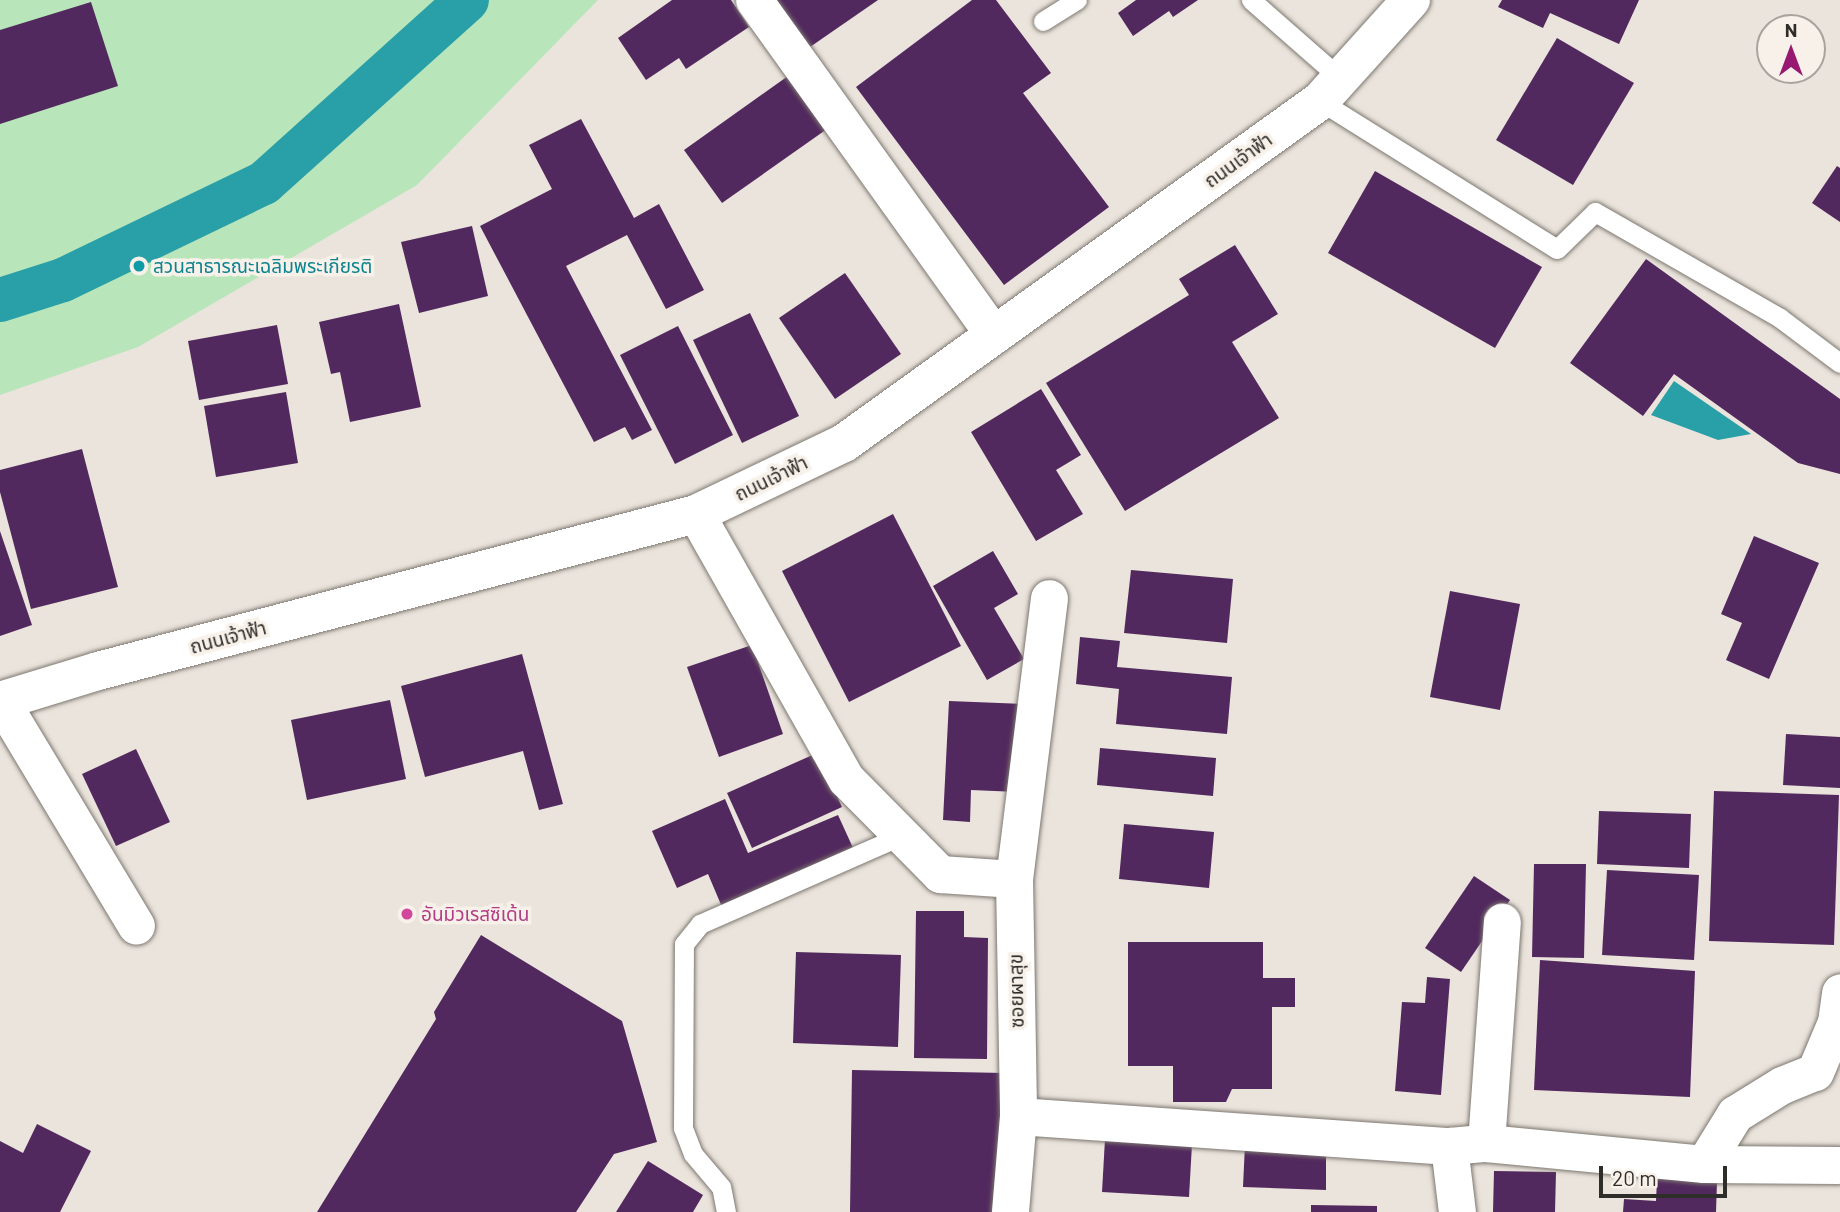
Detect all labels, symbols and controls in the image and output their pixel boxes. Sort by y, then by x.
north arrow [1756,14,1826,84]
text: N [1785,18,1797,41]
street label: ถนนเจ้าฟ้า [1200,128,1276,192]
place label: สวนสาธารณะเฉลิมพระเกียรติ [153,255,372,277]
marker: สวนสาธารณะเฉลิมพระเกียรติ [131,258,147,274]
street label: ถนนเจ้าฟ้า [731,451,811,505]
street label: ถนนเจ้าฟ้า [187,616,269,658]
place label: อันมิวเรสซิเด้น [421,903,529,925]
marker: อันมิวเรสซิเด้น [399,906,415,922]
street label: ซอยผาสุข [1004,954,1028,1028]
scale bar [1602,1152,1730,1196]
text: 20 m [1612,1165,1657,1190]

